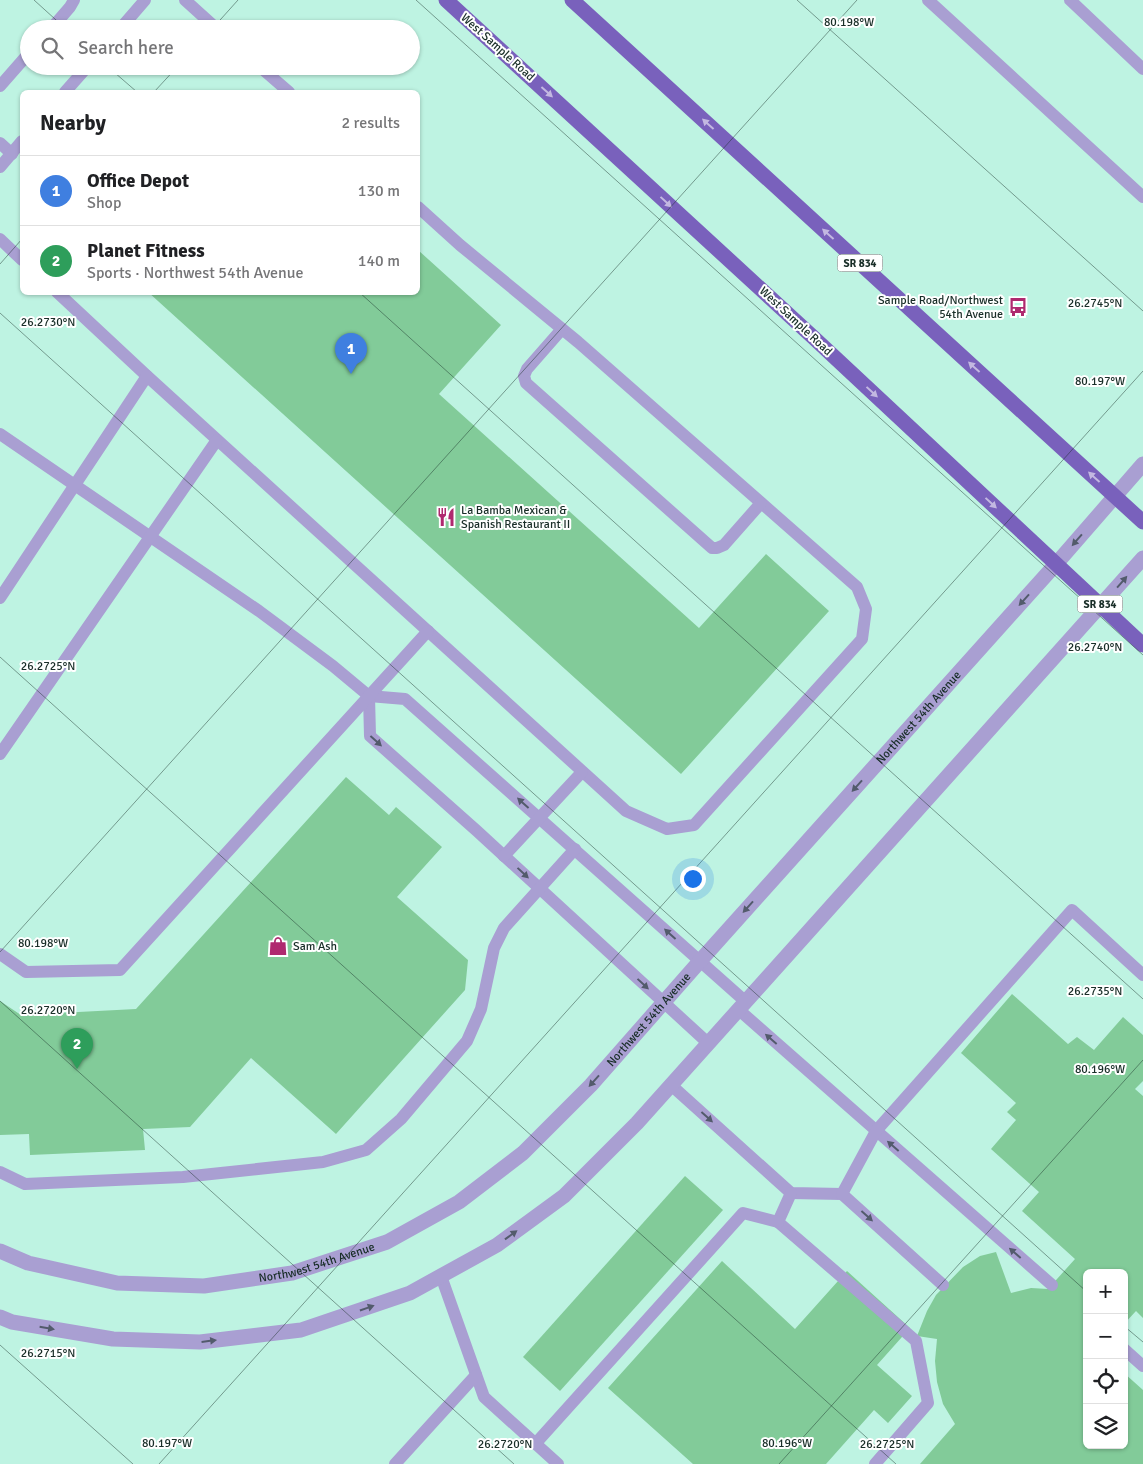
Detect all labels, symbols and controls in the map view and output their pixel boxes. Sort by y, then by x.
street label: West Sample Road [458,10,538,84]
text: 80.198°W [824,15,874,30]
search box [20,20,420,75]
icon: search [38,34,66,62]
text: Search here [78,36,174,60]
one-way arrow [540,86,552,98]
text: Nearby [40,110,106,136]
text: 2 results [341,113,400,133]
one-way arrow [702,119,715,130]
text: Office Depot [87,169,189,193]
text: 1 [52,181,60,201]
text: 130 m [358,181,400,201]
text: Shop [87,193,121,213]
one-way arrow [660,196,672,208]
one-way arrow [823,228,835,240]
text: Planet Fitness [87,239,205,263]
text: 2 [52,251,60,271]
text: 140 m [358,251,400,271]
road number: SR 834 [838,254,882,272]
text: Sports · Northwest 54th Avenue [87,263,304,283]
street label: West Sample Road [756,284,835,359]
place label: Sample Road/Northwest 54th Avenue [878,293,1003,322]
bus stop icon: Sample Road/Northwest 54th Avenue [1007,296,1029,318]
text: 26.2745°N [1068,296,1122,311]
text: 26.2730°N [21,315,75,330]
pin: 1 [335,333,367,374]
one-way arrow [969,361,981,373]
text: 80.197°W [1075,374,1125,389]
one-way arrow [866,386,878,398]
one-way arrow [1089,471,1101,483]
one-way arrow [985,497,997,509]
place label: La Bamba Mexican & Spanish Restaurant II [461,503,570,532]
restaurant icon: La Bamba Mexican & Spanish Restaurant II [435,506,457,528]
one-way arrow [1071,534,1082,547]
one-way arrow [1117,576,1128,589]
one-way arrow [1018,594,1030,606]
road number: SR 834 [1078,596,1122,612]
text: 26.2740°N [1068,640,1122,655]
text: 26.2725°N [21,659,75,674]
street label: Northwest 54th Avenue [873,668,964,768]
one-way arrow [370,736,383,747]
one-way arrow [851,780,863,792]
one-way arrow [517,797,529,809]
your location [680,866,706,892]
one-way arrow [517,867,529,879]
one-way arrow [742,900,754,912]
one-way arrow [665,928,677,940]
shop icon: Sam Ash [267,935,289,957]
text: 80.198°W [18,936,68,951]
place label: Sam Ash [293,939,337,954]
street label: Northwest 54th Avenue [604,970,694,1070]
one-way arrow [636,978,649,989]
text: 26.2735°N [1068,984,1122,999]
text: 26.2720°N [21,1003,75,1018]
pin: 2 [61,1028,93,1069]
one-way arrow [764,1033,777,1044]
text: 80.196°W [1075,1062,1125,1077]
one-way arrow [588,1075,600,1087]
one-way arrow [701,1111,713,1123]
one-way arrow [886,1140,899,1151]
one-way arrow [860,1210,872,1222]
one-way arrow [504,1230,518,1240]
street label: Northwest 54th Avenue [258,1240,377,1286]
one-way arrow [1009,1248,1021,1259]
map controls [1083,1269,1128,1449]
button: + [1083,1269,1128,1314]
one-way arrow [360,1304,375,1312]
button: − [1083,1314,1128,1359]
one-way arrow [40,1324,56,1332]
one-way arrow [201,1337,217,1345]
text: 26.2715°N [21,1346,75,1361]
button: locate [1083,1359,1128,1404]
button: layers [1083,1404,1128,1449]
text: 80.197°W [142,1436,192,1451]
text: 80.196°W [762,1436,812,1451]
text: 26.2720°N [478,1437,532,1452]
text: 26.2725°N [860,1437,914,1452]

